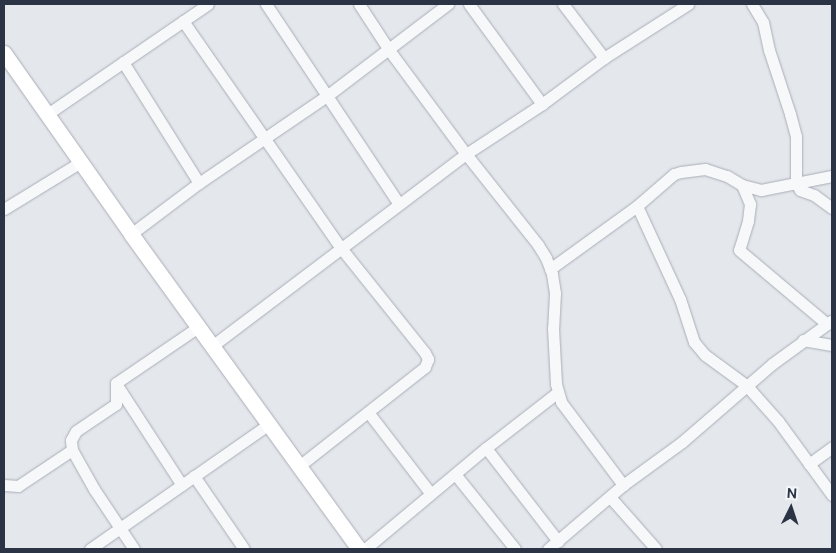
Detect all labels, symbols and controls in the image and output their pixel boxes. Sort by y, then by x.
north arrow [766,483,816,533]
text: N [786,484,798,502]

